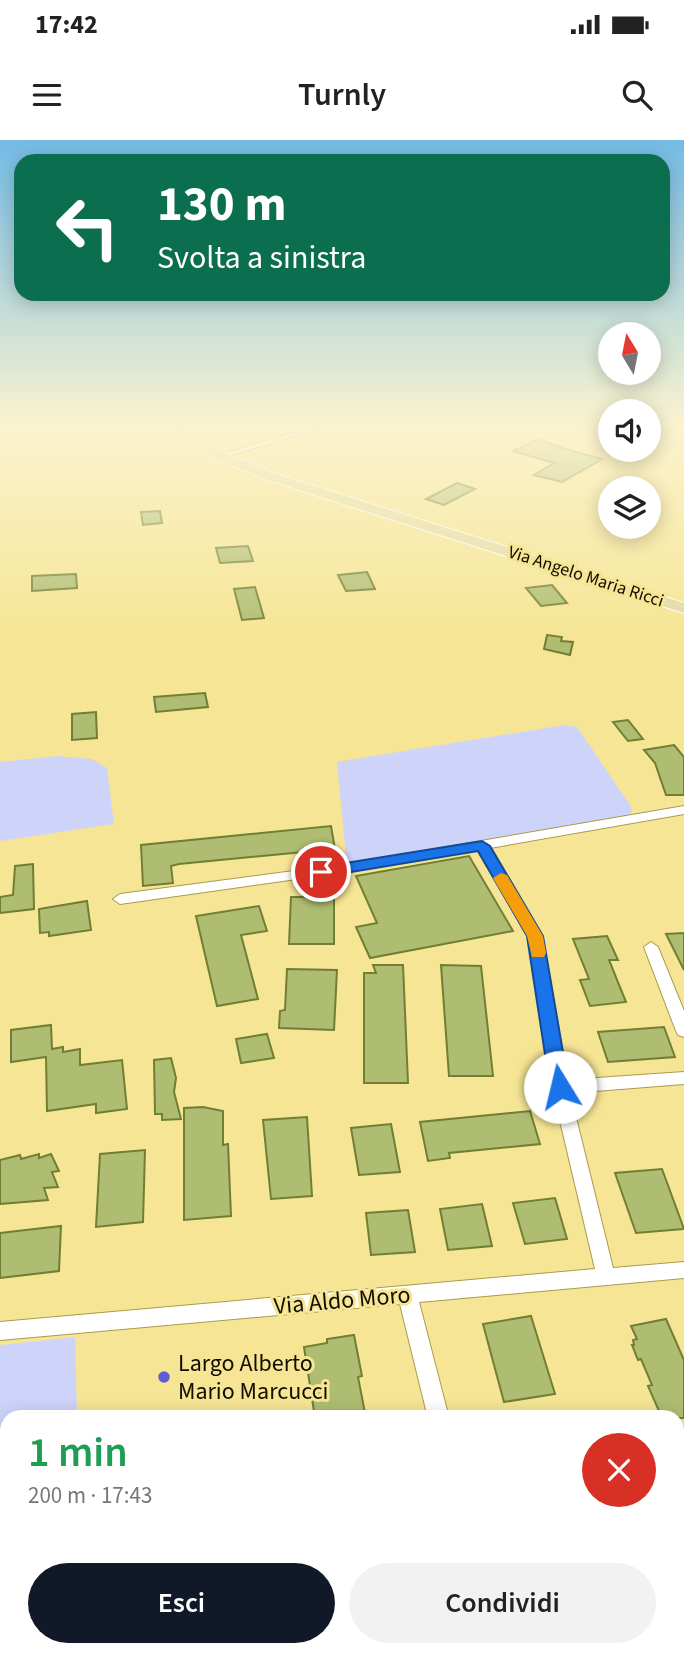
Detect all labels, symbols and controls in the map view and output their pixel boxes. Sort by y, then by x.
text: 17:42 [35,6,98,43]
text: Turnly [298,72,386,118]
icon: menu [28,76,66,114]
icon: search [618,76,656,114]
text: 130 m [157,170,286,240]
icon: left [42,182,133,273]
text: Svolta a sinistra [157,235,366,281]
north arrow [598,322,662,385]
map controls [598,322,661,539]
button: sound [598,399,661,462]
button: layers [598,476,661,539]
street label: Via Angelo Maria Ricci [505,540,667,613]
pin [291,842,351,902]
icon: arrive [302,853,340,891]
position arrow [523,1050,597,1124]
street label: Via Aldo Moro [272,1277,412,1324]
place label: Largo Alberto Mario Marcucci [178,1346,329,1409]
marker: Largo Alberto Mario Marcucci [156,1369,172,1385]
text: 1 min [28,1423,128,1483]
button: close [582,1433,656,1507]
text: 200 m · 17:43 [28,1479,152,1512]
button: Esci [28,1563,335,1643]
button: Condividi [349,1563,656,1643]

